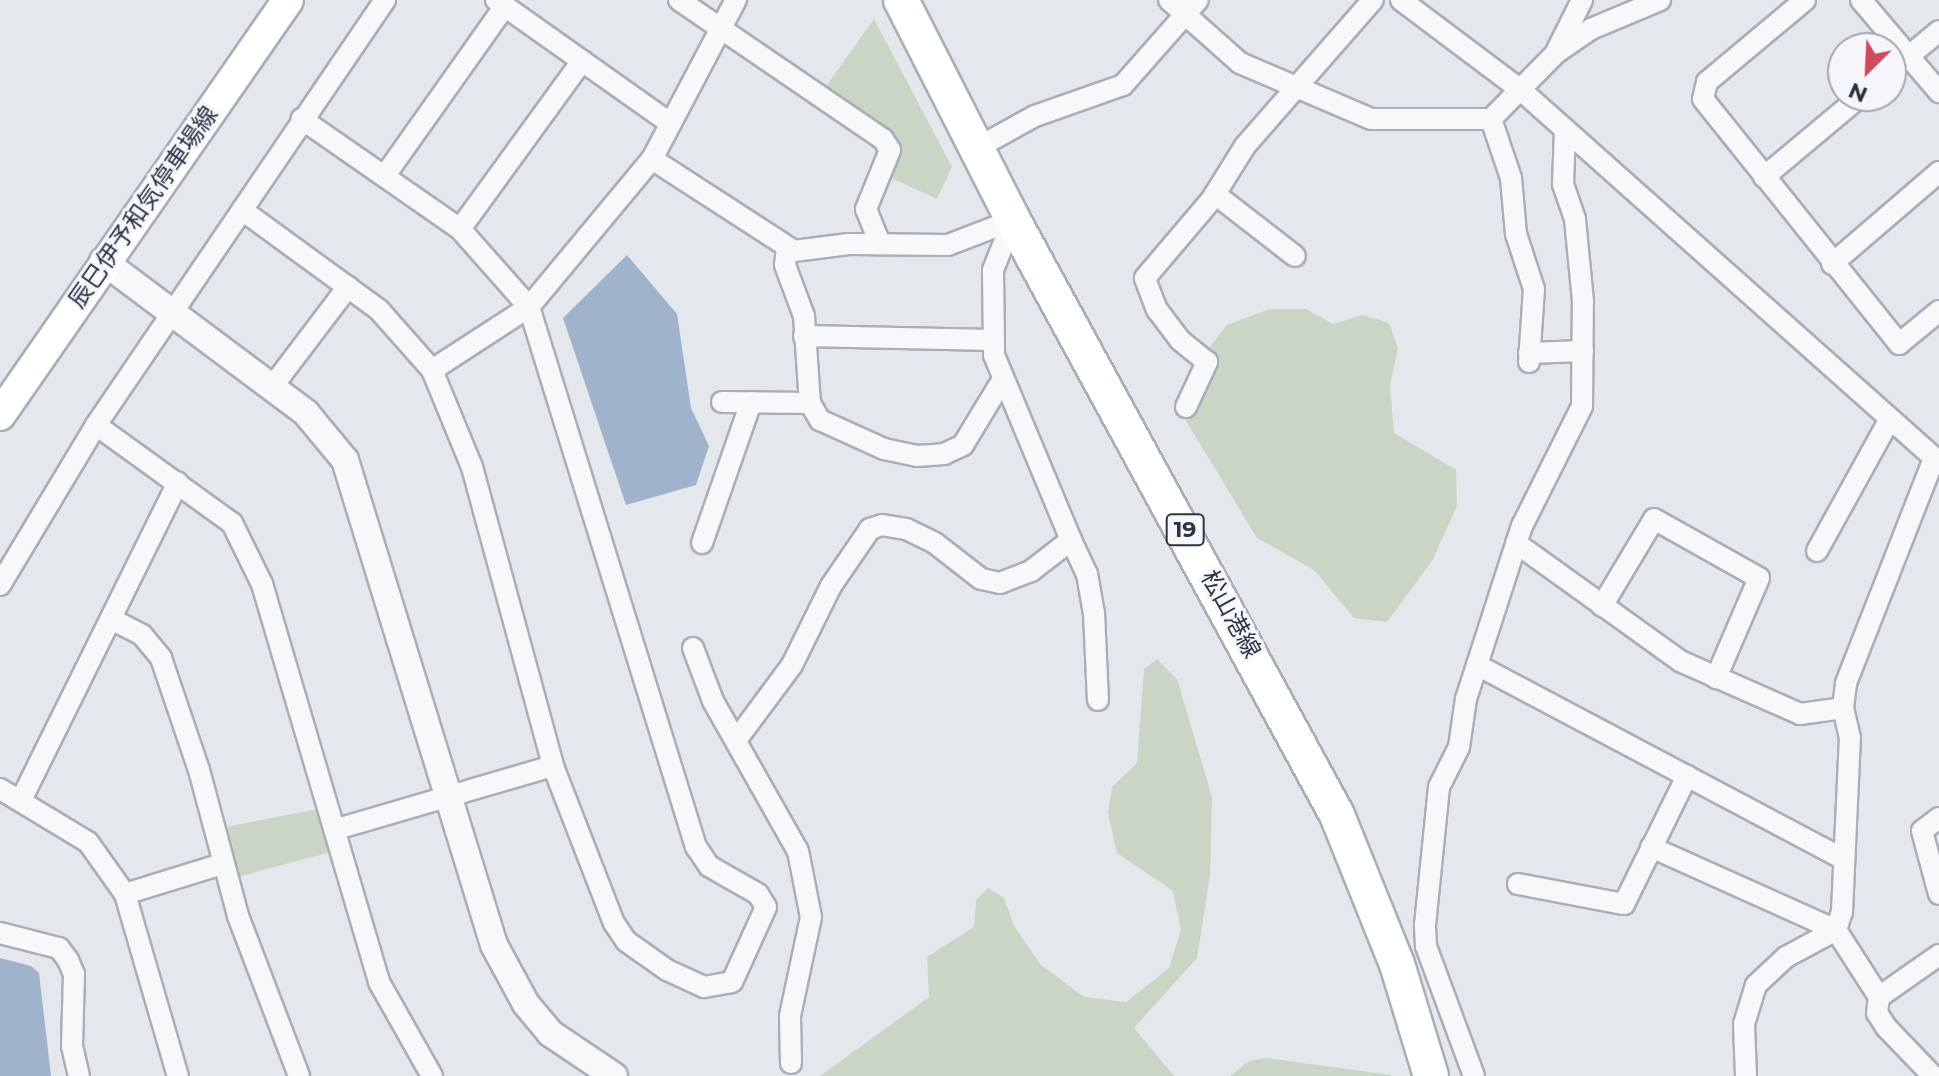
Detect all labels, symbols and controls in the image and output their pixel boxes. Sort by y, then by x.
north arrow [1827,32,1907,112]
text: N [1844,77,1871,109]
street label: 辰巳伊予和気停車場線 [62,100,224,314]
road number: 19 [1165,512,1205,548]
street label: 松山港線 [1195,565,1267,663]

